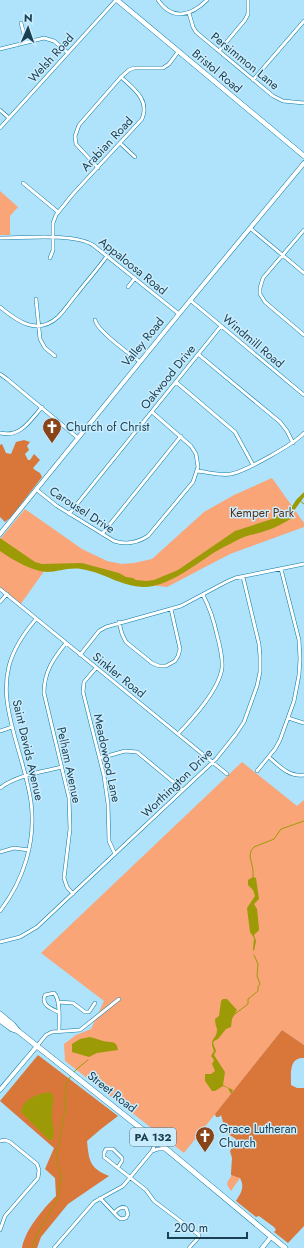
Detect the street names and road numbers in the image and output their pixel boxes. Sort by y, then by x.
street label: Persimmon Lane [207,28,283,94]
street label: Welsh Road [24,30,78,86]
street label: Bristol Road [188,45,246,97]
street label: Arabian Road [77,113,137,175]
street label: Appaloosa Road [95,233,171,299]
street label: Windmill Road [218,310,288,372]
street label: Valley Road [118,313,168,371]
street label: Oakwood Drive [136,341,200,413]
street label: Carousel Drive [46,482,118,538]
street label: Sinkler Road [89,648,149,702]
street label: Saint Davids Avenue [8,698,48,802]
street label: Meadowood Lane [89,712,125,804]
street label: Pelham Avenue [52,725,86,805]
street label: Worthington Drive [137,744,217,822]
street label: Street Road [84,1067,140,1117]
road number: PA 132 [130,1128,176,1146]

